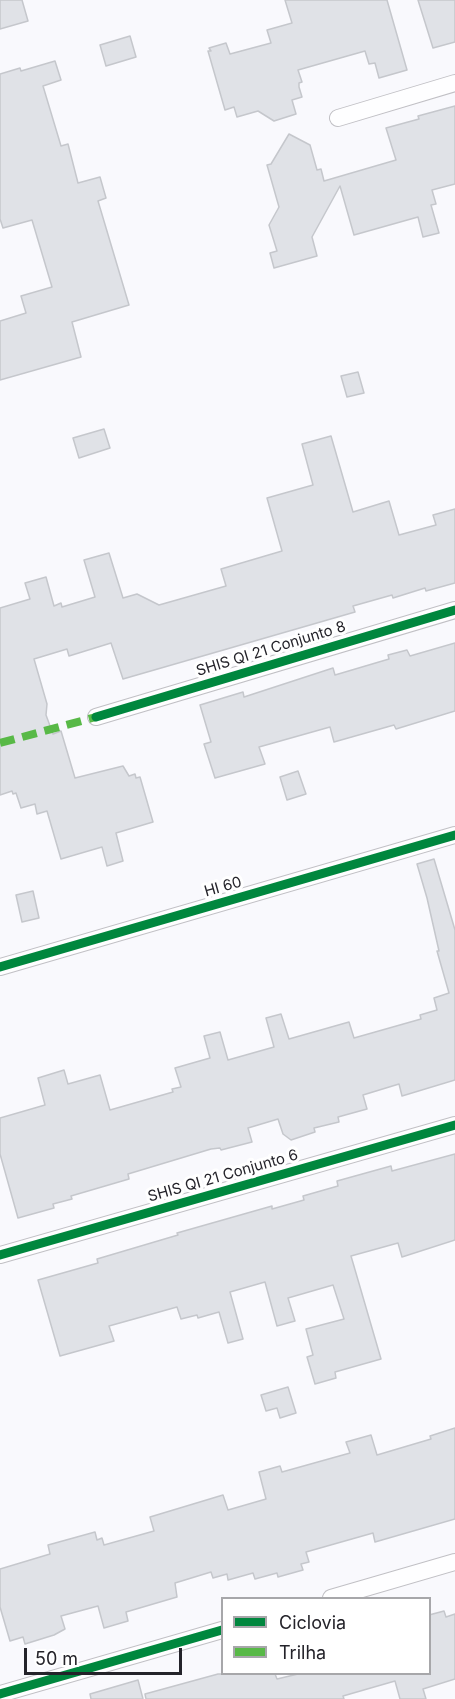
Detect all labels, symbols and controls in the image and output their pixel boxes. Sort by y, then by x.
street label: SHIS QI 21 Conjunto 8 [194,618,348,680]
street label: HI 60 [202,873,244,901]
street label: SHIS QI 21 Conjunto 6 [146,1146,300,1206]
legend [221,1597,431,1675]
text: Ciclovia [279,1612,346,1633]
scale bar [27,1636,184,1674]
text: Trilha [279,1642,326,1663]
text: 50 m [35,1648,78,1669]

